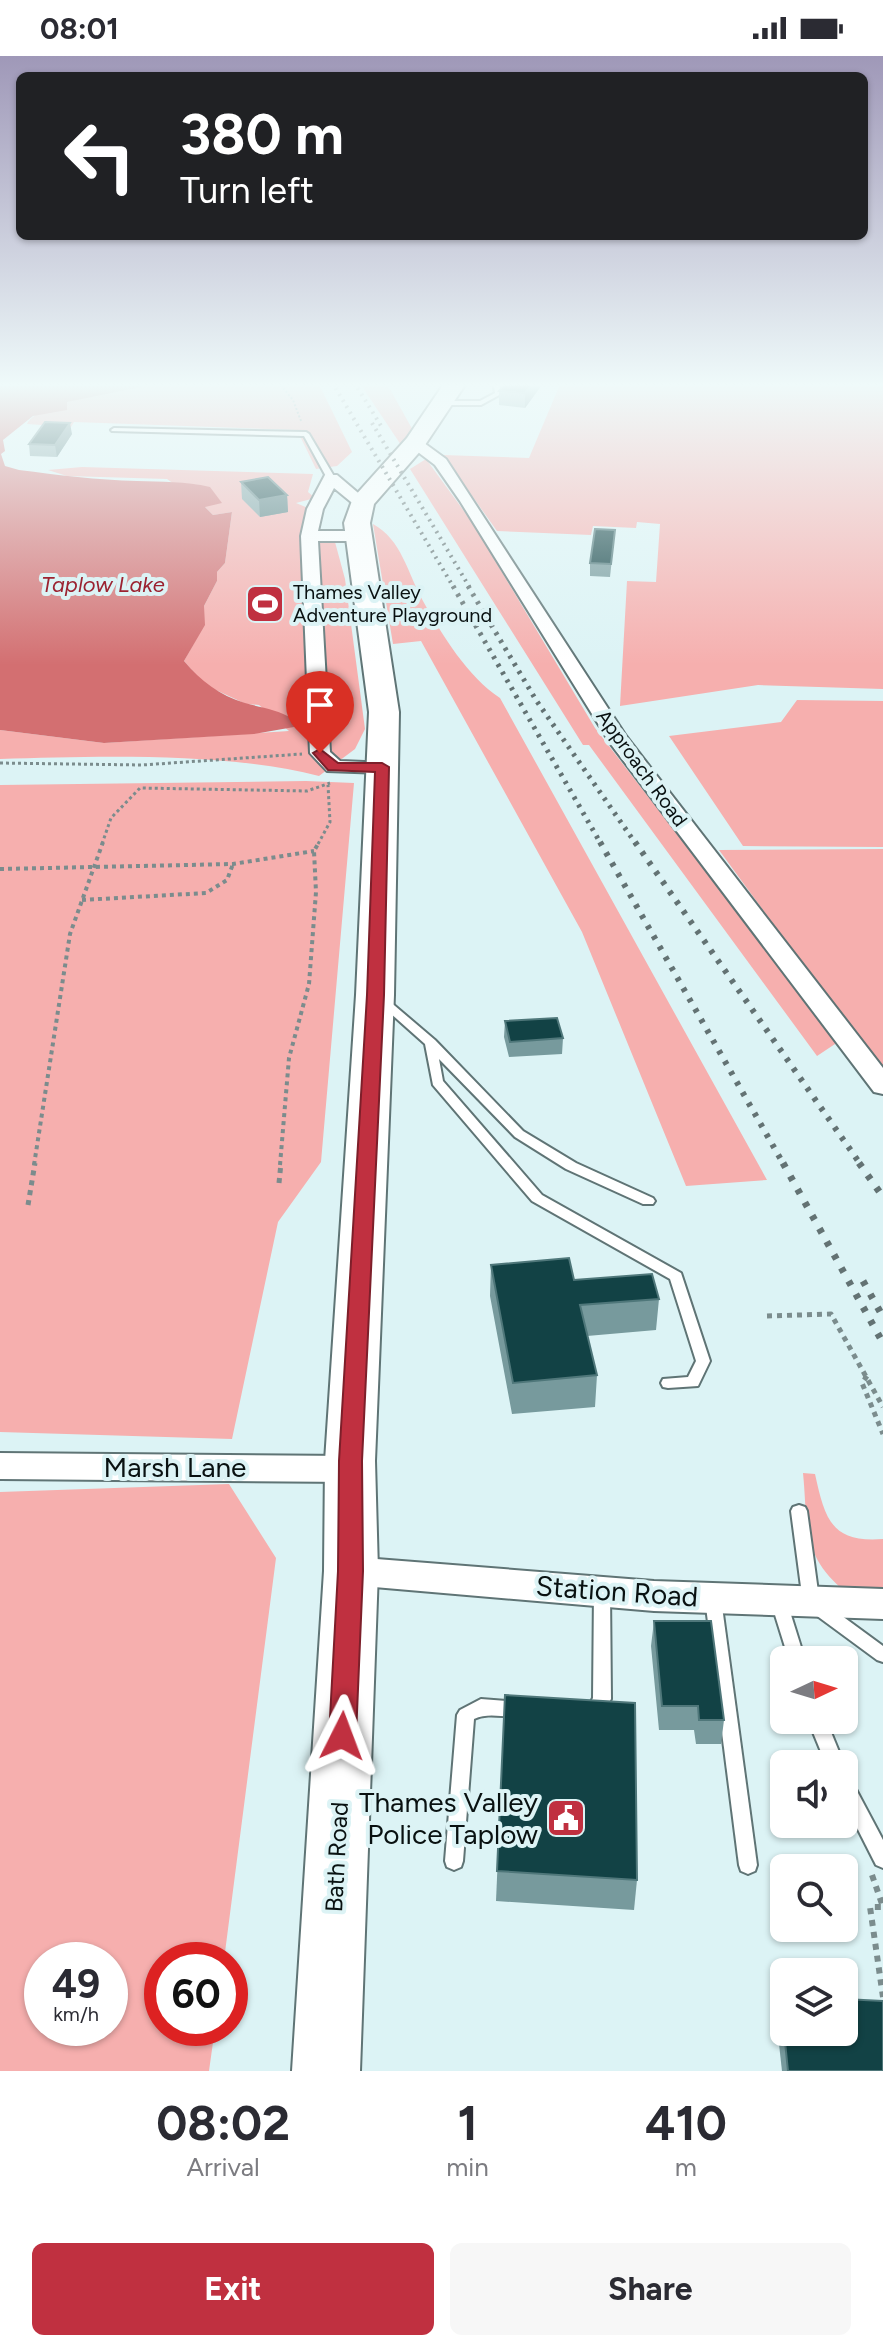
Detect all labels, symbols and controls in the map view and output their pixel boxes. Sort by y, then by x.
text: 08:01 [40,10,119,47]
text: 380 m [180,101,344,168]
icon: left [48,104,152,208]
text: Turn left [180,169,314,212]
water label: Taplow Lake [41,571,165,598]
place label: Thames Valley Adventure Playground [293,580,492,627]
sports icon: Thames Valley Adventure Playground [244,583,286,625]
pin [286,671,354,753]
icon: arrive [298,683,342,727]
street label: Approach Road [592,705,692,831]
street label: Marsh Lane [104,1450,246,1484]
street label: Station Road [535,1568,699,1614]
north arrow [770,1646,858,1734]
map controls [770,1646,858,2046]
position arrow [300,1694,384,1778]
button: sound [770,1750,858,1838]
place label: Thames Valley Police Taplow [359,1785,538,1851]
public building icon: Thames Valley Police Taplow [545,1797,587,1839]
street label: Bath Road [319,1801,354,1913]
button: search [770,1854,858,1942]
speed limit sign: 60 [144,1942,248,2046]
button: layers [770,1958,858,2046]
text: 49 [52,1960,100,2008]
text: km/h [53,2002,99,2026]
text: 08:02 [156,2094,290,2152]
text: 1 [457,2094,478,2152]
text: 410 [645,2094,727,2152]
text: Arrival [186,2151,260,2183]
text: min [446,2151,489,2183]
text: m [675,2151,697,2183]
button: Exit [32,2243,434,2335]
button: Share [450,2243,851,2335]

